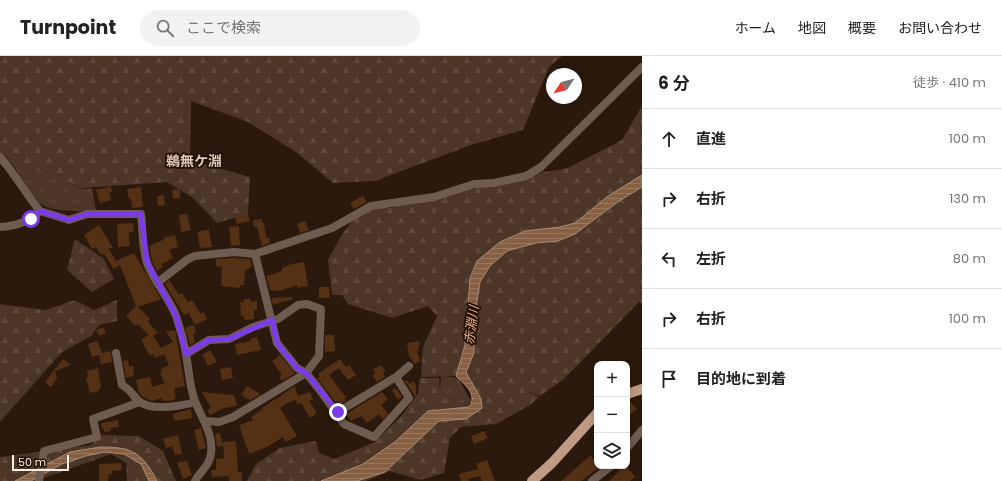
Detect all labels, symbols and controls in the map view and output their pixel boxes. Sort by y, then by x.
search box [140,10,420,46]
text: Turnpoint [20,14,116,41]
icon: search [154,17,176,39]
text: ここで検索 [186,17,261,38]
text: ホーム [734,18,776,38]
text: 地図 [798,18,826,38]
text: 概要 [848,18,876,38]
text: お問い合わせ [898,18,982,38]
north arrow [546,68,582,104]
text: 6 分 [658,71,689,95]
text: 徒歩 · 410 m [913,73,986,92]
icon: ahead [658,128,680,150]
text: 直進 [696,128,726,149]
text: 100 m [949,129,986,148]
district label: 鵜無ケ淵 [166,151,222,171]
icon: right [658,188,680,210]
text: 右折 [696,188,726,209]
text: 130 m [949,189,986,208]
route start [22,210,40,228]
icon: left [658,248,680,270]
text: 左折 [696,248,726,269]
text: 80 m [953,249,986,268]
water label: 赤淵川 [459,302,484,346]
icon: right [658,308,680,330]
text: 右折 [696,308,726,329]
text: 100 m [949,309,986,328]
map controls [594,361,630,469]
button: + [594,361,630,397]
icon: arrive [658,368,680,390]
text: 目的地に到着 [696,368,786,389]
button: − [594,397,630,433]
route end [329,403,347,421]
button: layers [594,433,630,469]
scale bar [12,453,69,472]
text: 50 m [18,454,46,470]

